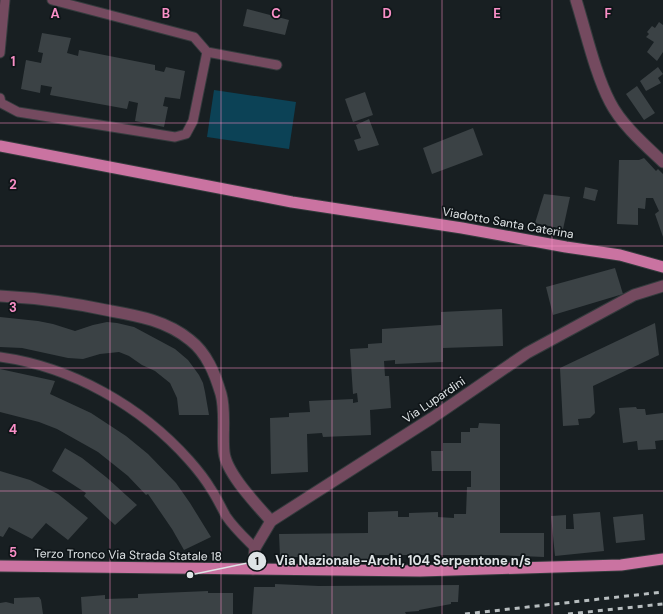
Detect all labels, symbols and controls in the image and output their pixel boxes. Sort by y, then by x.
text: A [50,5,60,22]
text: B [162,5,170,22]
text: C [271,5,281,22]
text: D [382,5,392,22]
text: E [493,5,501,22]
text: F [604,5,612,22]
text: 1 [11,53,15,70]
text: 2 [9,176,17,193]
street label: Viadotto Santa Caterina [441,204,575,242]
text: 3 [9,299,17,316]
street label: Via Lupardini [400,373,469,427]
text: 4 [9,421,17,438]
text: 5 [9,544,17,561]
street label: Terzo Tronco Via Strada Statale 18 [34,545,222,565]
callout: Via Nazionale-Archi, 104 Serpentone n/s [247,548,539,573]
text: Via Nazionale-Archi, 104 Serpentone n/s [275,552,531,569]
text: 1 [255,553,259,569]

